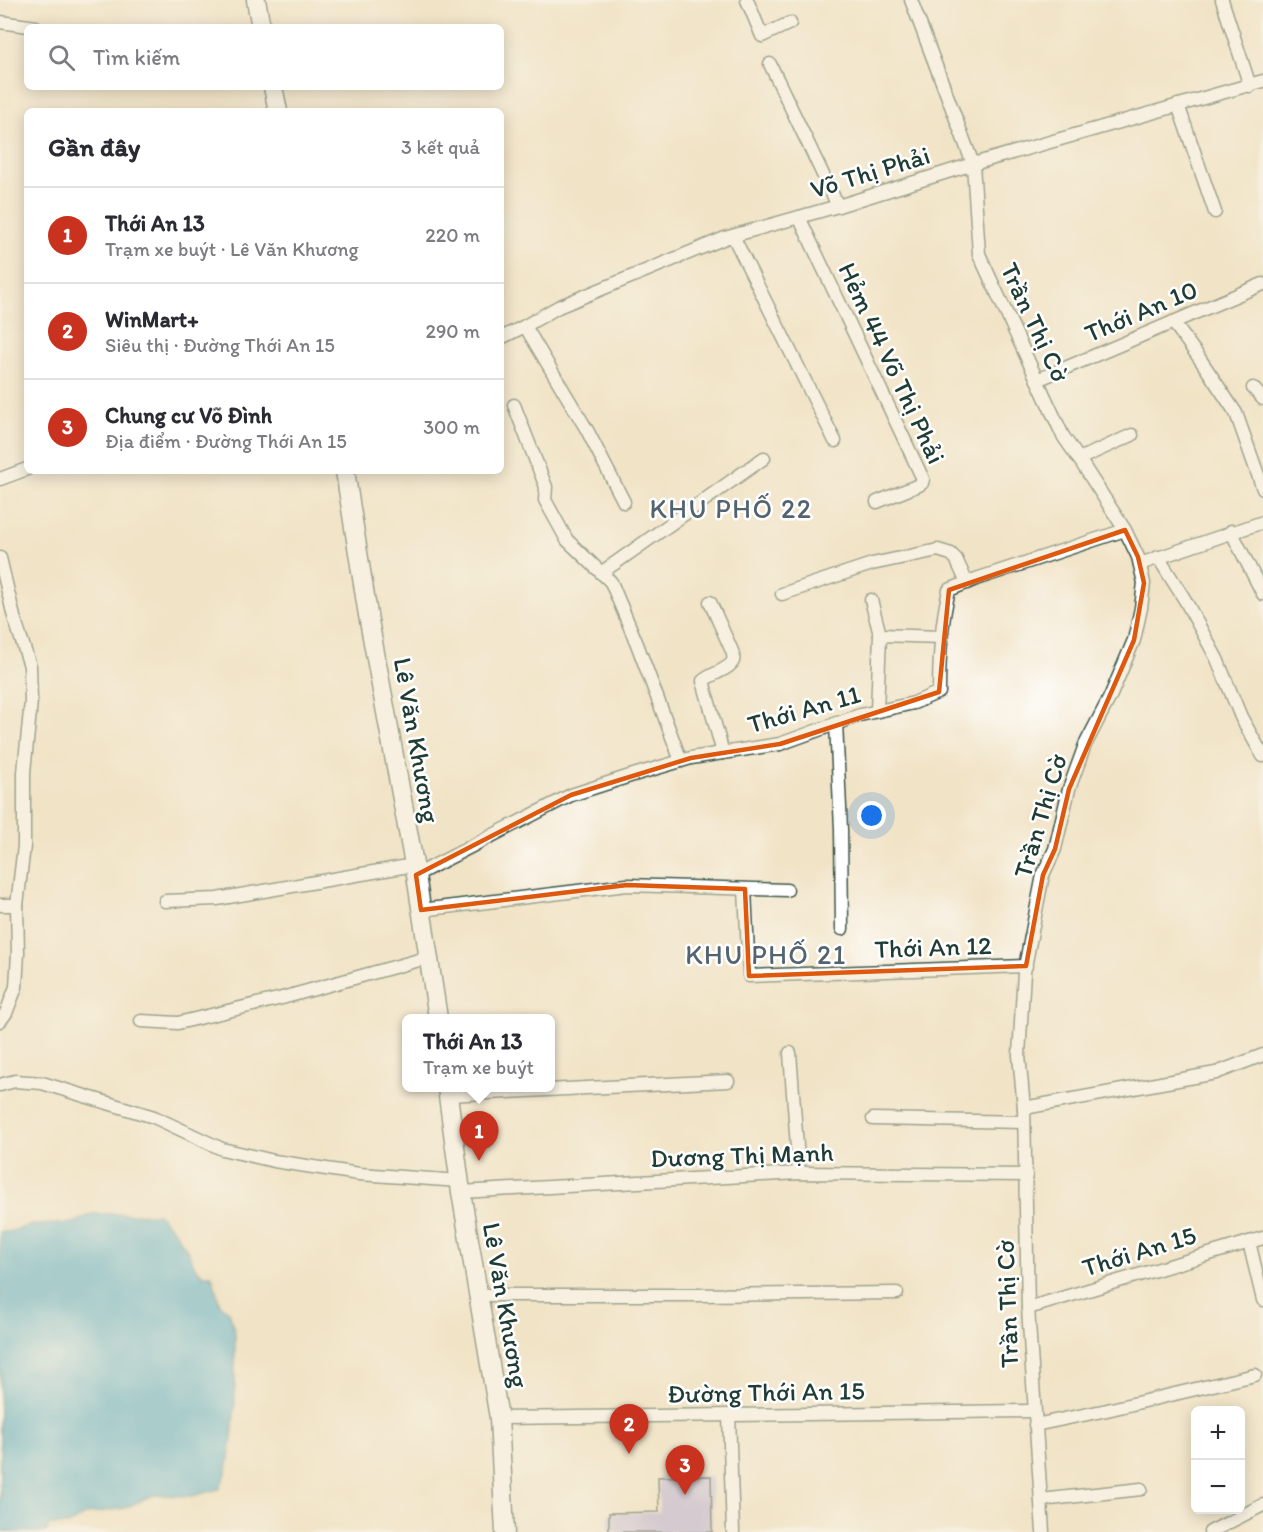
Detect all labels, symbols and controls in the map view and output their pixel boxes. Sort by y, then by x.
search box [24,24,504,90]
icon: search [45,41,78,74]
text: Tìm kiếm [93,44,180,71]
text: Gần đây [48,131,140,163]
text: 3 kết quả [401,135,480,159]
street label: Võ Thị Phải [806,139,934,205]
text: Thới An 13 [105,210,205,237]
text: 1 [63,223,72,247]
text: 220 m [425,223,480,247]
text: Trạm xe buýt · Lê Văn Khương [105,237,359,261]
street label: Hẻm 44 Võ Thị Phải [831,257,953,469]
street label: Trần Thị Cờ [994,257,1077,387]
street label: Thới An 10 [1080,273,1202,349]
text: WinMart+ [105,306,199,333]
text: 2 [62,319,73,343]
text: 290 m [425,319,480,343]
text: Siêu thị · Đường Thới An 15 [105,333,335,357]
text: Chung cư Võ Đình [105,402,272,429]
text: 3 [62,415,73,439]
text: 300 m [423,415,480,439]
text: Địa điểm · Đường Thới An 15 [105,429,347,453]
district label: KHU PHỐ 22 [649,492,813,525]
street label: Lê Văn Khương [387,655,447,826]
street label: Thới An 11 [744,678,864,740]
street label: Trần Thị Cờ [1006,750,1074,882]
your location [857,801,886,830]
street label: Thới An 12 [874,929,993,965]
district label: KHU PHỐ 21 [685,938,847,971]
popup [402,1014,555,1092]
text: Thới An 13 [423,1028,523,1055]
text: Trạm xe buýt [423,1055,534,1079]
pin: 1 [460,1112,498,1161]
street label: Dương Thị Mạnh [650,1136,834,1174]
street label: Thới An 15 [1078,1219,1200,1283]
street label: Lê Văn Khương [476,1220,536,1391]
street label: Trần Thị Cờ [989,1239,1025,1368]
street label: Đường Thới An 15 [667,1374,865,1410]
pin: 2 [610,1404,648,1454]
map controls [1191,1406,1245,1514]
button: + [1191,1406,1245,1460]
pin: 3 [666,1446,704,1495]
button: − [1191,1460,1245,1514]

